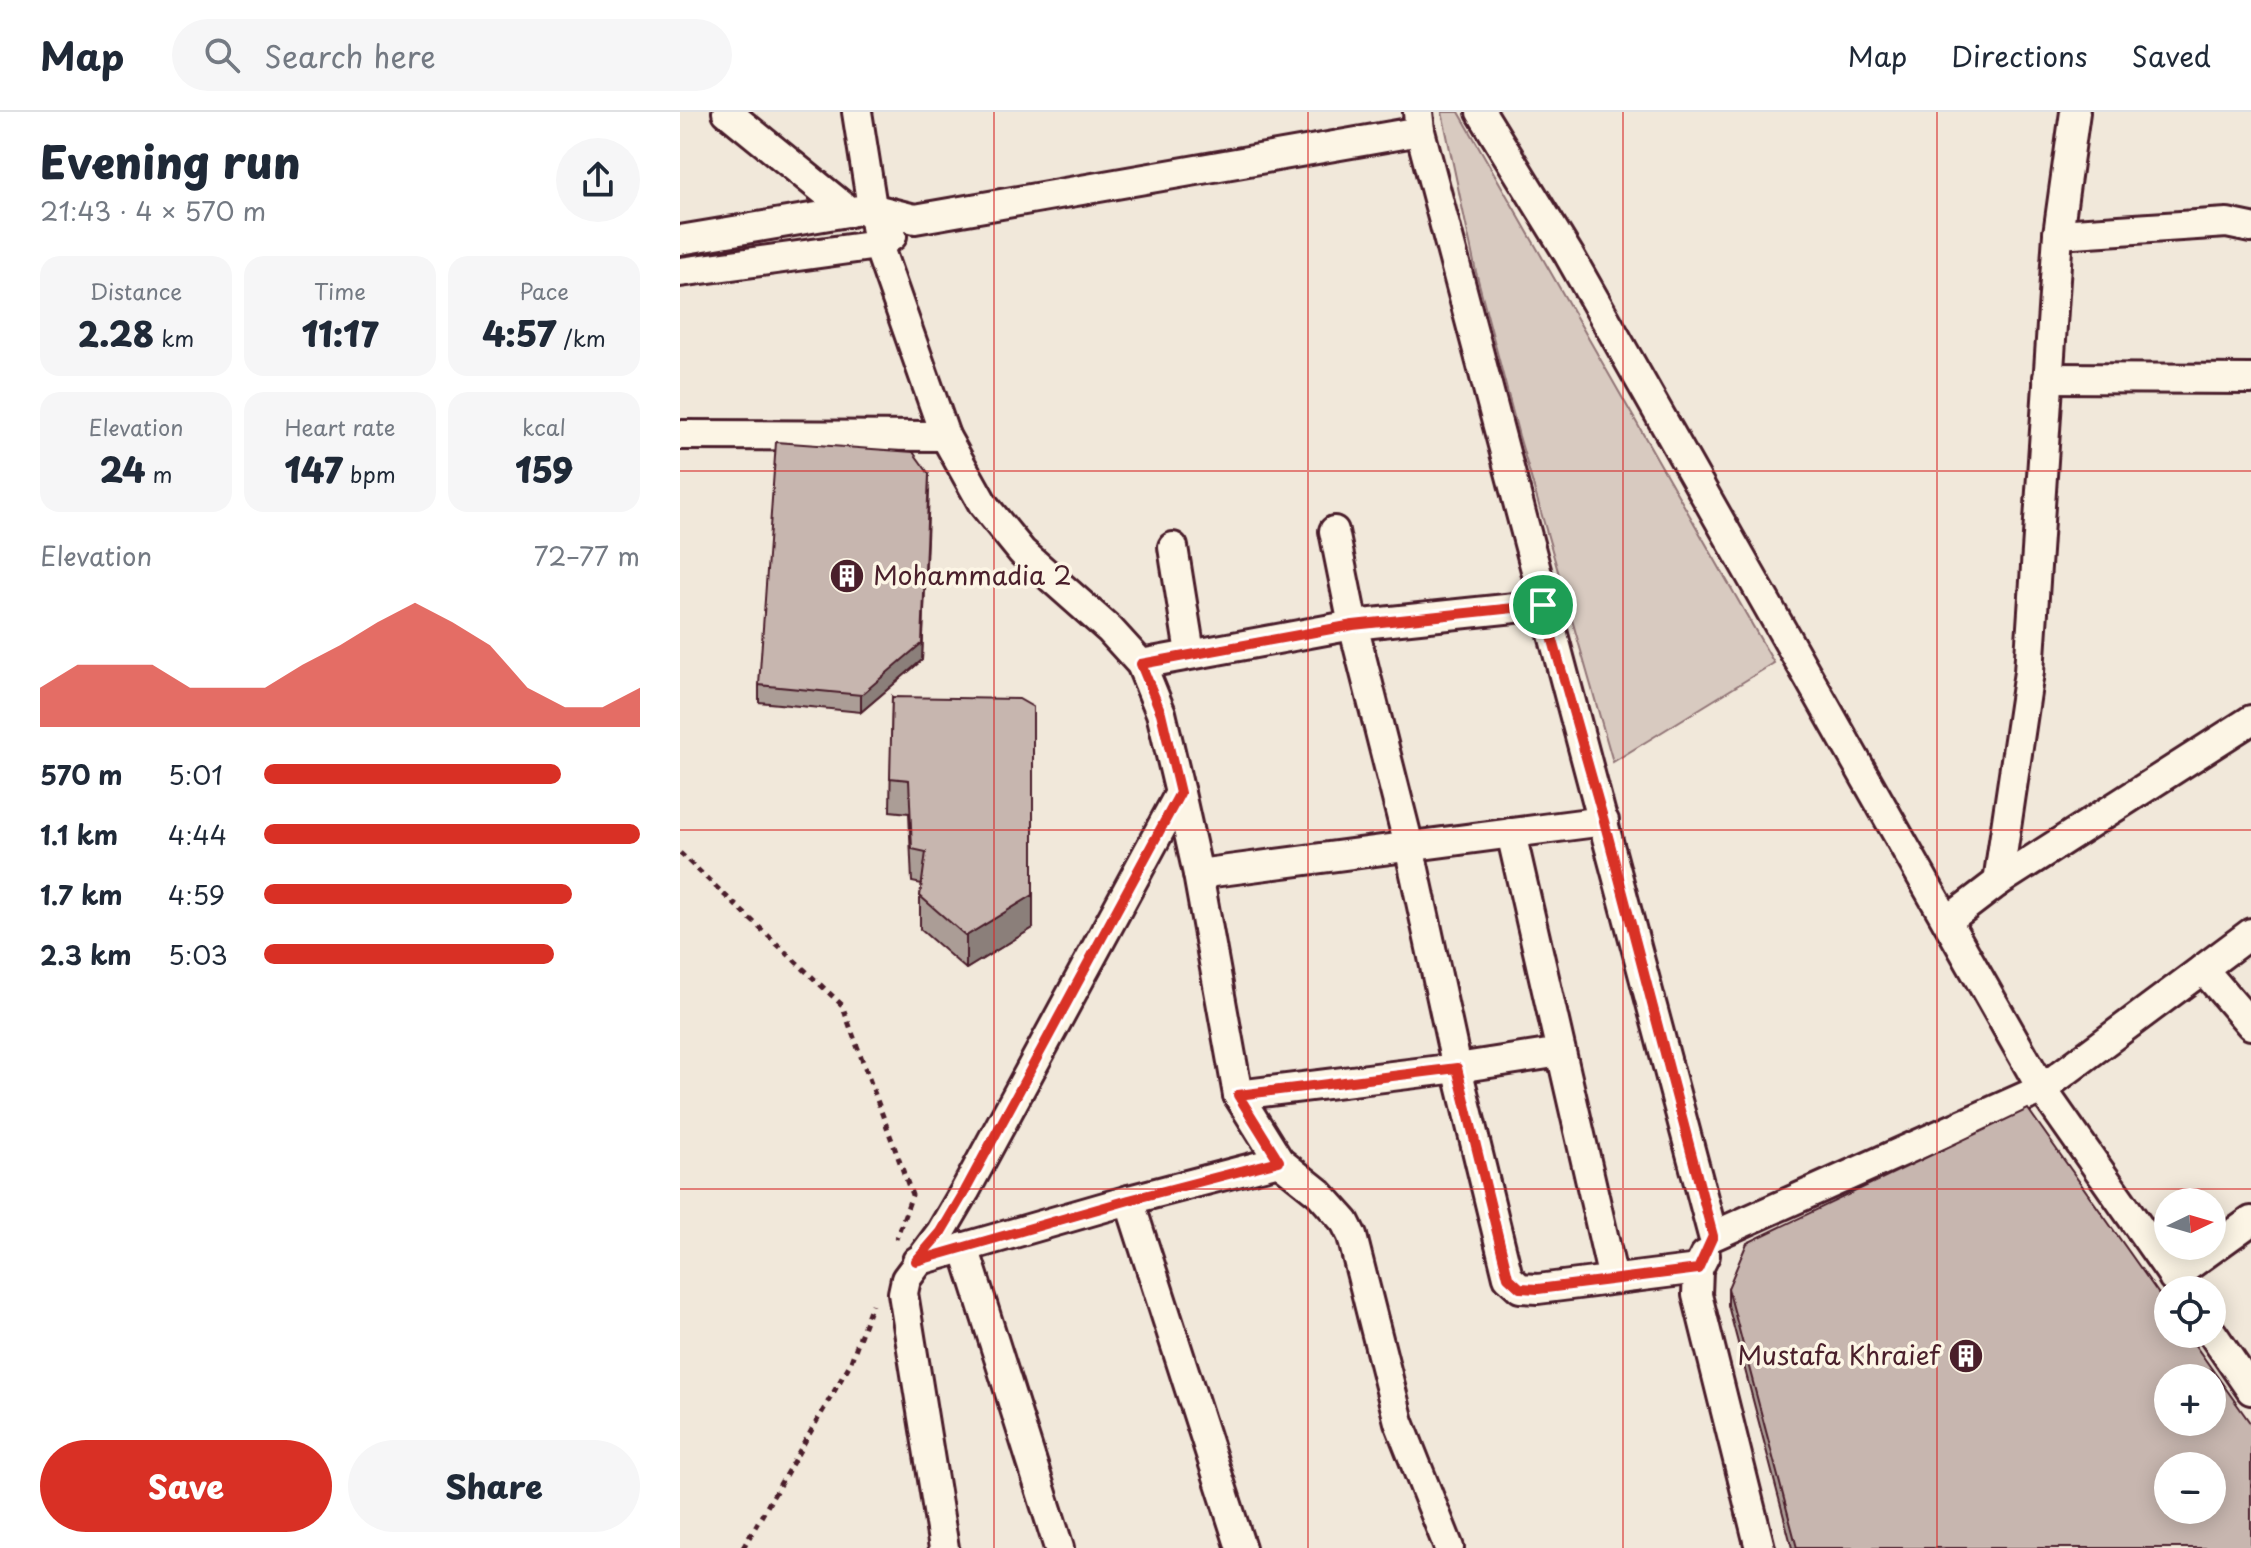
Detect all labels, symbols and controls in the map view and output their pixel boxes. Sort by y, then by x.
search box [172,19,732,91]
text: Map [40,27,124,84]
icon: search [200,33,244,77]
text: Search here [264,33,436,78]
text: Map [1848,34,1907,77]
text: Directions [1951,34,2088,77]
text: Saved [2132,34,2211,77]
text: Evening run [40,128,301,194]
button: share [556,138,640,222]
text: 21:43 · 4 × 570 m [40,191,266,230]
text: Distance [90,274,182,307]
text: Time [314,274,366,307]
text: Pace [519,274,569,307]
text: 2.28 [78,307,154,359]
text: 11:17 [302,307,378,359]
text: 4:57 [482,307,556,359]
text: km [154,321,194,354]
text: /km [556,321,606,354]
text: Elevation [89,410,183,443]
text: Heart rate [284,410,396,443]
text: kcal [522,410,566,443]
text: 24 [99,443,145,495]
text: 147 [284,443,343,495]
text: 159 [515,443,573,495]
text: m [145,457,173,490]
text: bpm [343,457,396,490]
text: Elevation [40,536,152,575]
text: 72–77 m [534,536,640,575]
place label: Mohammadia 2 [873,555,1072,594]
building icon: Mohammadia 2 [828,557,866,595]
pin [1509,571,1577,639]
icon: arrive [1521,583,1565,627]
text: 570 m [40,755,123,794]
text: 5:01 [168,755,223,794]
text: 1.1 km [40,815,118,854]
text: 4:44 [168,815,227,854]
text: 1.7 km [40,875,123,914]
text: 4:59 [168,875,225,914]
text: 2.3 km [40,935,132,974]
text: 5:03 [168,935,228,974]
north arrow [2154,1188,2226,1260]
map controls [2154,1188,2226,1524]
button: locate [2154,1276,2226,1348]
place label: Mustafa Khraief [1737,1335,1942,1374]
building icon: Mustafa Khraief [1947,1337,1985,1375]
button: + [2154,1364,2226,1436]
button: Save [40,1440,332,1532]
button: Share [348,1440,640,1532]
button: − [2154,1452,2226,1524]

